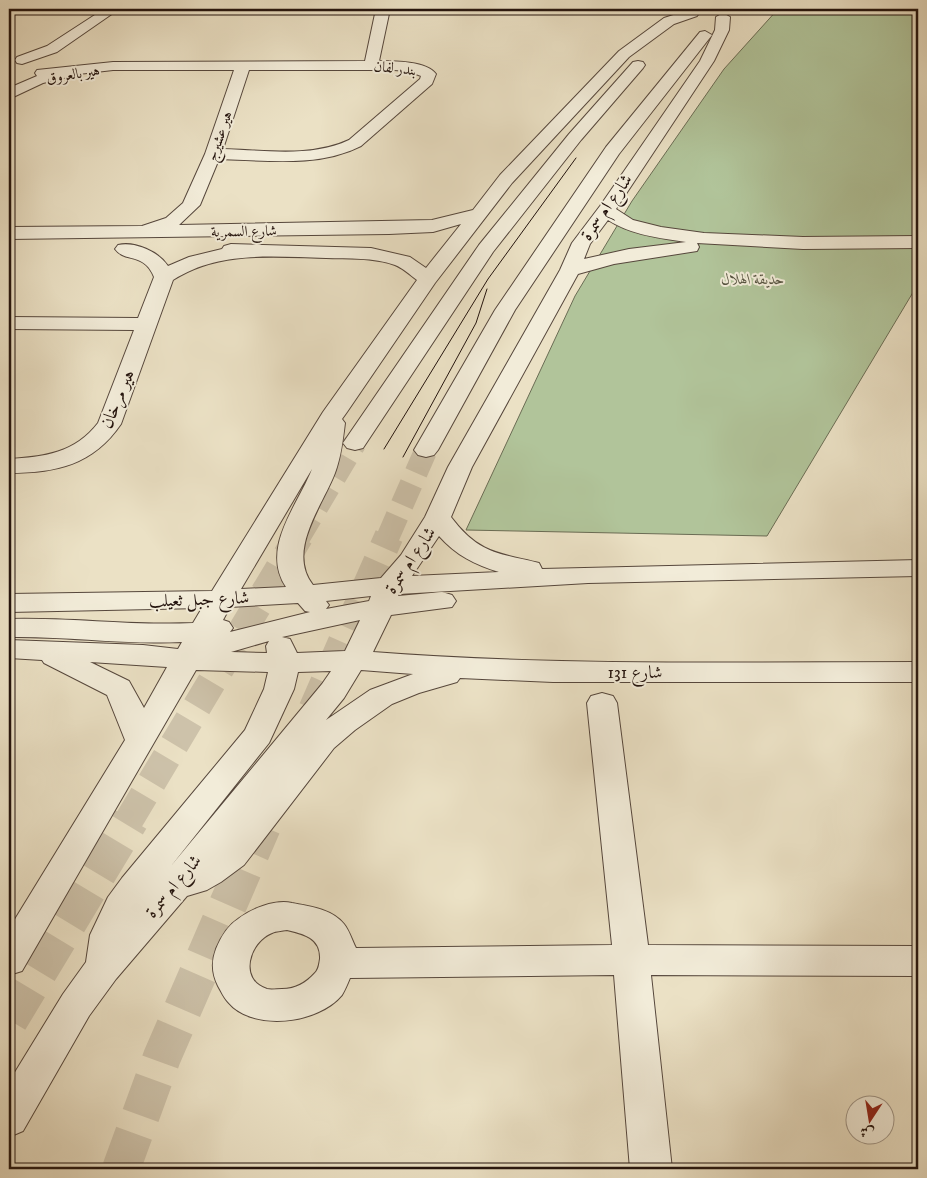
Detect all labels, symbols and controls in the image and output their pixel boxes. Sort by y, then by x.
street label: بندر لفان [373,57,417,80]
street label: هير بالعروق [45,61,101,88]
street label: هير عشيرج [202,108,240,165]
street label: شارع ام سمرة [576,170,641,247]
street label: شارع السمرية [211,221,277,245]
park label: حديقة الهلال [721,270,785,289]
street label: هير مرخان [96,367,141,433]
street label: شارع ام سمرة [380,523,445,601]
street label: شارع جبل ثعيلب [148,587,250,616]
street label: شارع 131 [607,662,663,687]
street label: شارع ام سمرة [141,850,210,926]
north arrow [844,1096,894,1146]
text: ش [859,1121,876,1142]

